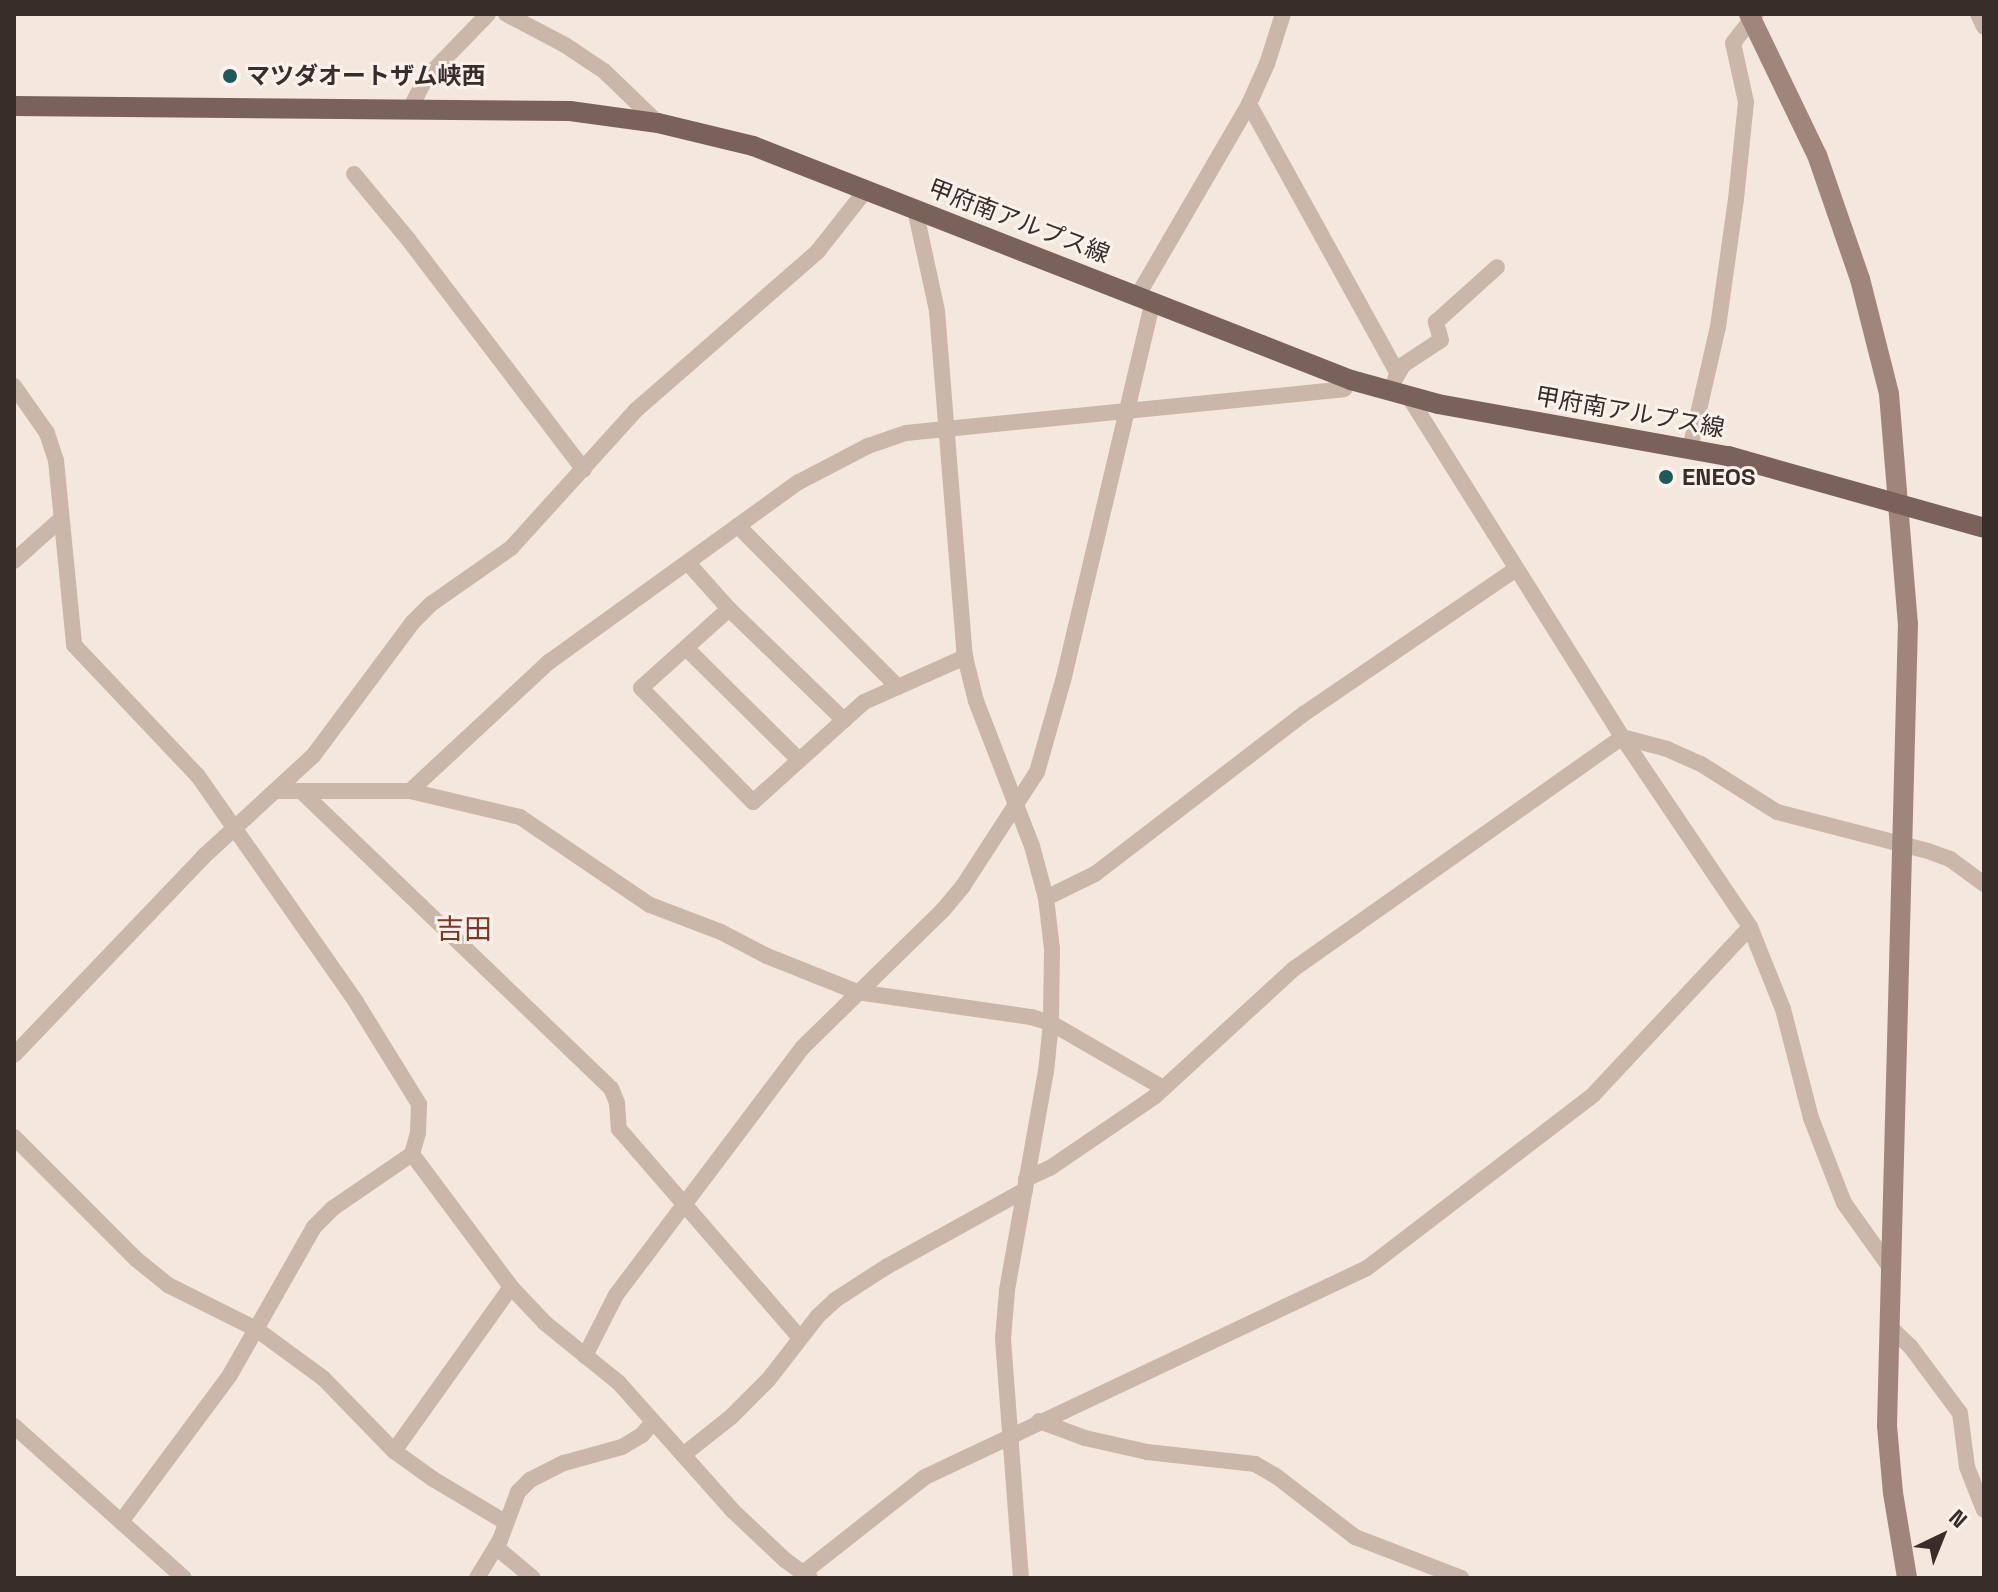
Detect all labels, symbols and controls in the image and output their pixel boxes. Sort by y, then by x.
place label: マツダオートザム峡西 [246,62,486,90]
marker: マツダオートザム峡西 [221,67,239,85]
street label: 甲府南アルプス線 [924,173,1114,269]
street label: 甲府南アルプス線 [1533,381,1727,443]
place label: ENEOS [1682,463,1755,491]
marker: ENEOS [1657,468,1675,486]
district label: 吉田 [436,912,492,946]
north arrow [1902,1496,1982,1576]
text: N [1943,1503,1973,1534]

